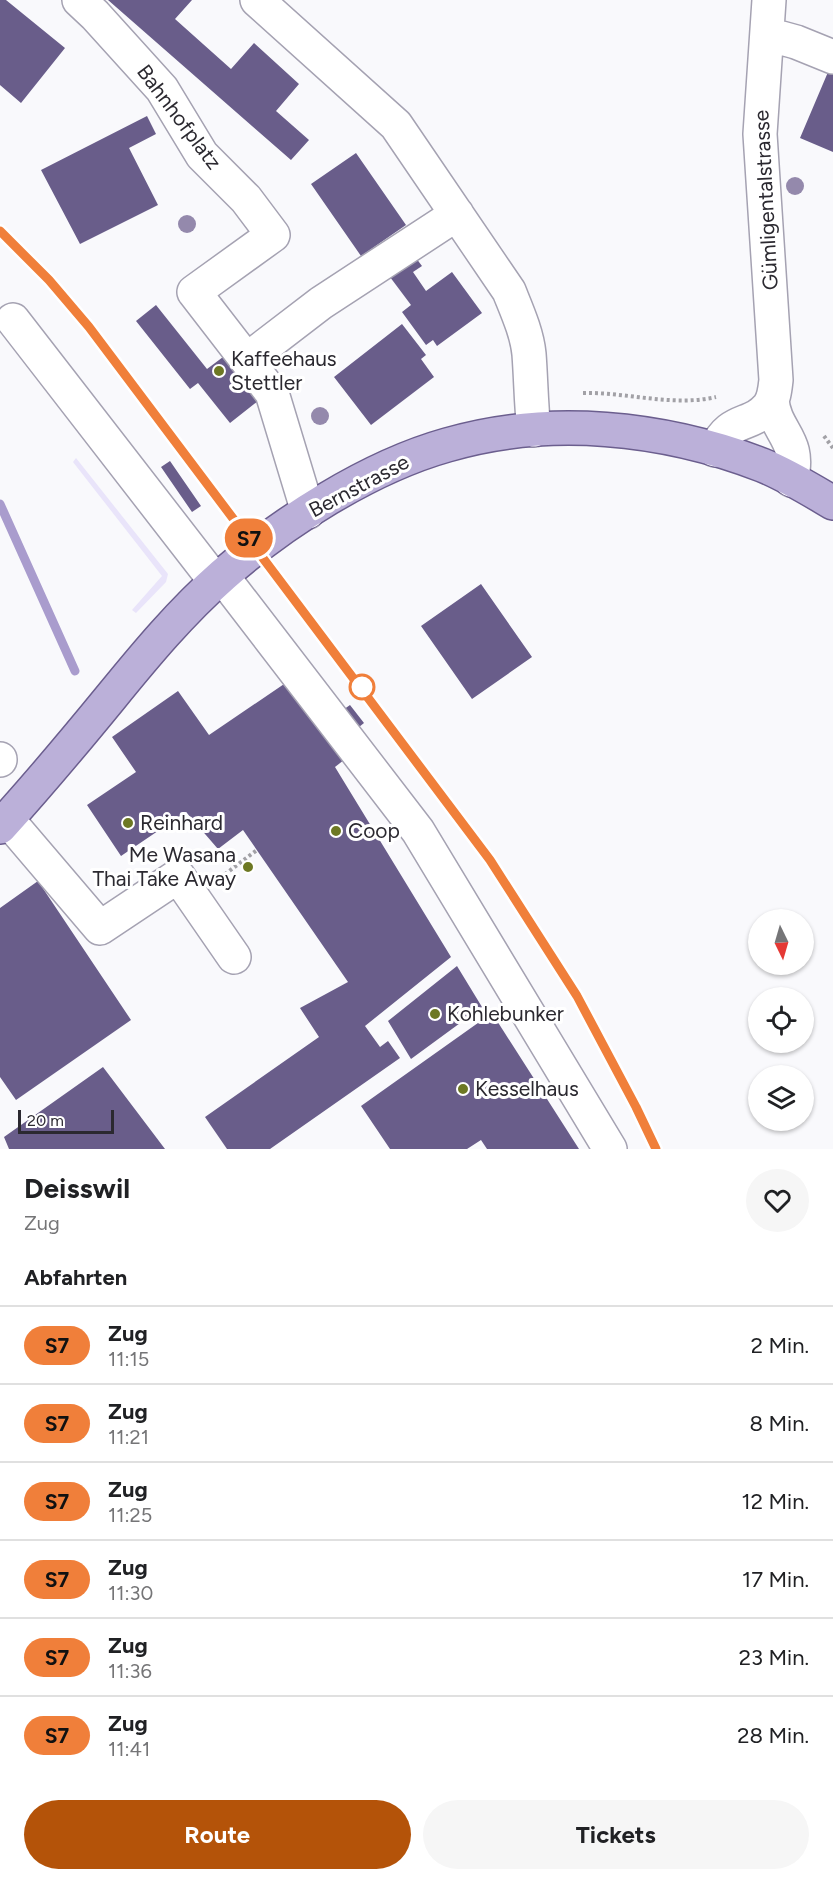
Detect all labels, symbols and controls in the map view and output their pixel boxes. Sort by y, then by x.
street label: Bahnhofplatz [132,59,227,174]
street label: Gümligentalstrasse [748,109,783,291]
place label: Kaffeehaus Stettler [231,346,337,395]
marker: Kaffeehaus Stettler [212,364,226,378]
street label: Bernstrasse [304,449,413,522]
line badge: S7 [222,518,276,558]
text: S7 [237,526,261,551]
unlabelled marker [349,674,375,700]
place label: Reinhard [140,810,223,835]
marker: Reinhard [121,816,135,830]
place label: Coop [348,818,400,843]
marker: Coop [329,824,343,838]
place label: Me Wasana Thai Take Away [93,842,236,891]
marker: Me Wasana Thai Take Away [241,860,255,874]
north arrow [748,909,814,975]
map controls [748,909,814,1131]
button: locate [748,987,814,1053]
place label: Kohlebunker [447,1001,564,1026]
marker: Kohlebunker [428,1007,442,1021]
button: layers [748,1065,814,1131]
place label: Kesselhaus [475,1076,579,1101]
marker: Kesselhaus [456,1082,470,1096]
scale bar [18,1107,114,1134]
text: 20 m [27,1111,64,1130]
button: heart [746,1169,809,1232]
text: Deisswil [24,1171,130,1205]
text: Zug [24,1211,60,1235]
text: Abfahrten [24,1264,127,1291]
text: Zug [108,1320,148,1347]
text: 2 Min. [751,1332,809,1359]
text: S7 [45,1333,69,1358]
text: 11:15 [108,1347,149,1371]
text: Zug [108,1398,148,1425]
text: 8 Min. [749,1410,809,1437]
text: S7 [45,1411,69,1436]
text: 11:21 [108,1425,149,1449]
text: Zug [108,1476,148,1503]
text: 12 Min. [742,1488,809,1515]
text: S7 [45,1489,69,1514]
text: 11:25 [108,1503,152,1527]
text: Zug [108,1554,148,1581]
text: 17 Min. [742,1566,809,1593]
text: S7 [45,1567,69,1592]
text: 11:30 [108,1581,153,1605]
text: Zug [108,1632,148,1659]
text: 23 Min. [739,1644,809,1671]
text: S7 [45,1645,69,1670]
text: 11:36 [108,1659,152,1683]
text: Zug [108,1710,148,1737]
text: 28 Min. [737,1722,809,1749]
text: S7 [45,1723,69,1748]
text: 11:41 [108,1737,150,1761]
button: Route [24,1800,411,1869]
button: Tickets [423,1800,809,1869]

